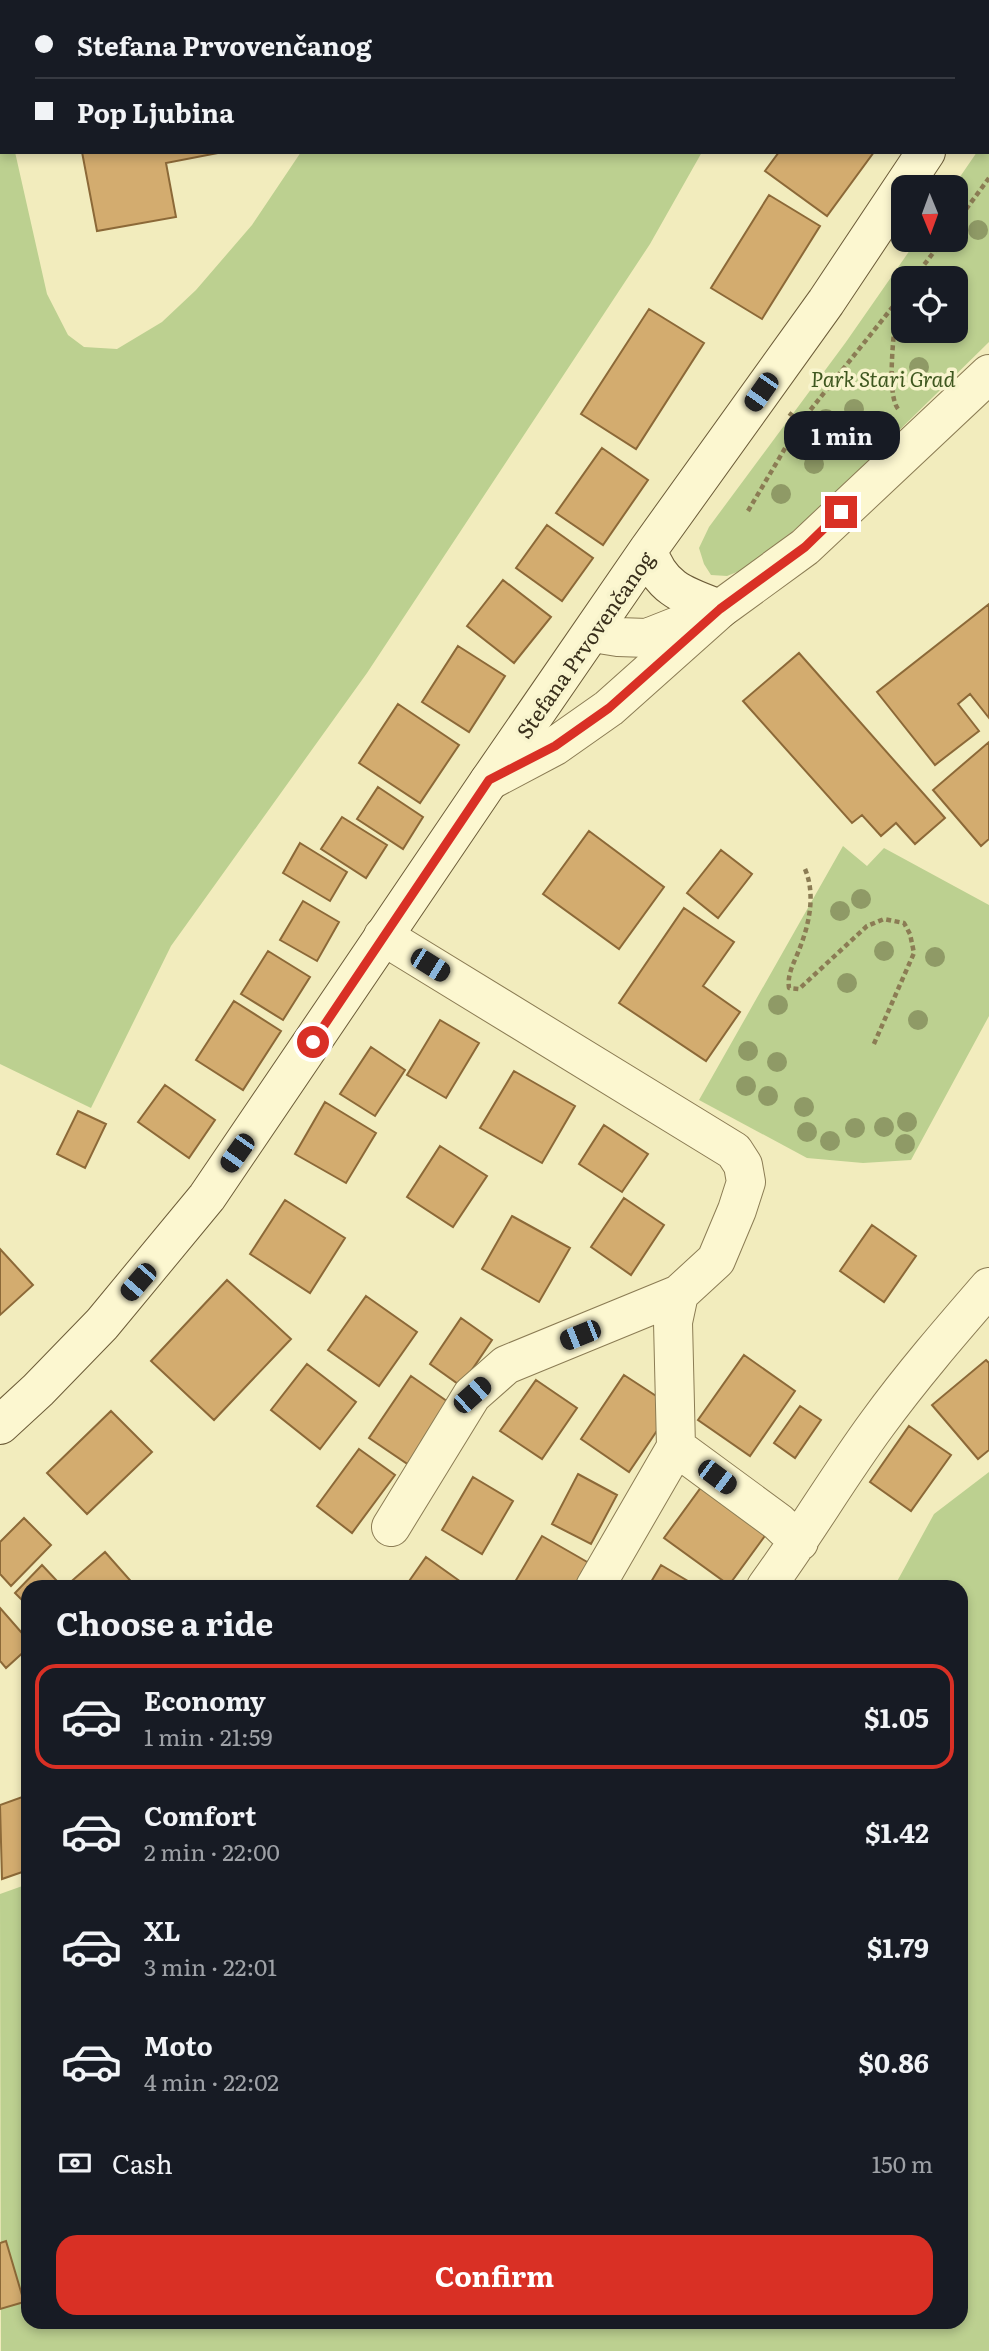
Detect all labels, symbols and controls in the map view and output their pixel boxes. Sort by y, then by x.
text: Stefana Prvovenčanog [77,25,372,64]
text: Pop Ljubina [77,92,234,131]
north arrow [891,175,968,252]
map controls [891,175,968,343]
button: locate [891,266,968,343]
park label: Park Stari Grad [810,362,956,393]
car [741,369,782,415]
callout: 1 min [783,410,899,460]
text: 1 min [811,418,873,452]
route end [825,496,857,528]
street label: Stefana Prvovenčanog [508,544,661,744]
car [407,945,454,985]
route start [297,1026,329,1058]
car [217,1130,258,1176]
car [117,1259,160,1305]
car [557,1317,604,1353]
car [450,1373,495,1417]
car [694,1456,741,1498]
text: Choose a ride [56,1598,273,1646]
text: Economy [144,1680,266,1719]
icon: car [60,1685,123,1748]
text: $1.05 [864,1697,929,1736]
text: 1 min · 21:59 [144,1719,272,1753]
text: Comfort [144,1795,256,1834]
icon: car [60,1800,123,1863]
text: $1.42 [865,1812,929,1851]
text: 2 min · 22:00 [144,1834,280,1868]
text: XL [144,1910,181,1949]
icon: car [60,1915,123,1978]
text: $1.79 [867,1927,929,1966]
text: 3 min · 22:01 [144,1949,277,1983]
text: Moto [144,2025,213,2064]
icon: car [60,2030,123,2093]
text: $0.86 [858,2042,929,2081]
text: 4 min · 22:02 [144,2064,279,2098]
text: Cash [112,2143,173,2182]
icon: cash [56,2144,94,2182]
text: 150 m [872,2146,933,2180]
button: Confirm [56,2235,933,2315]

